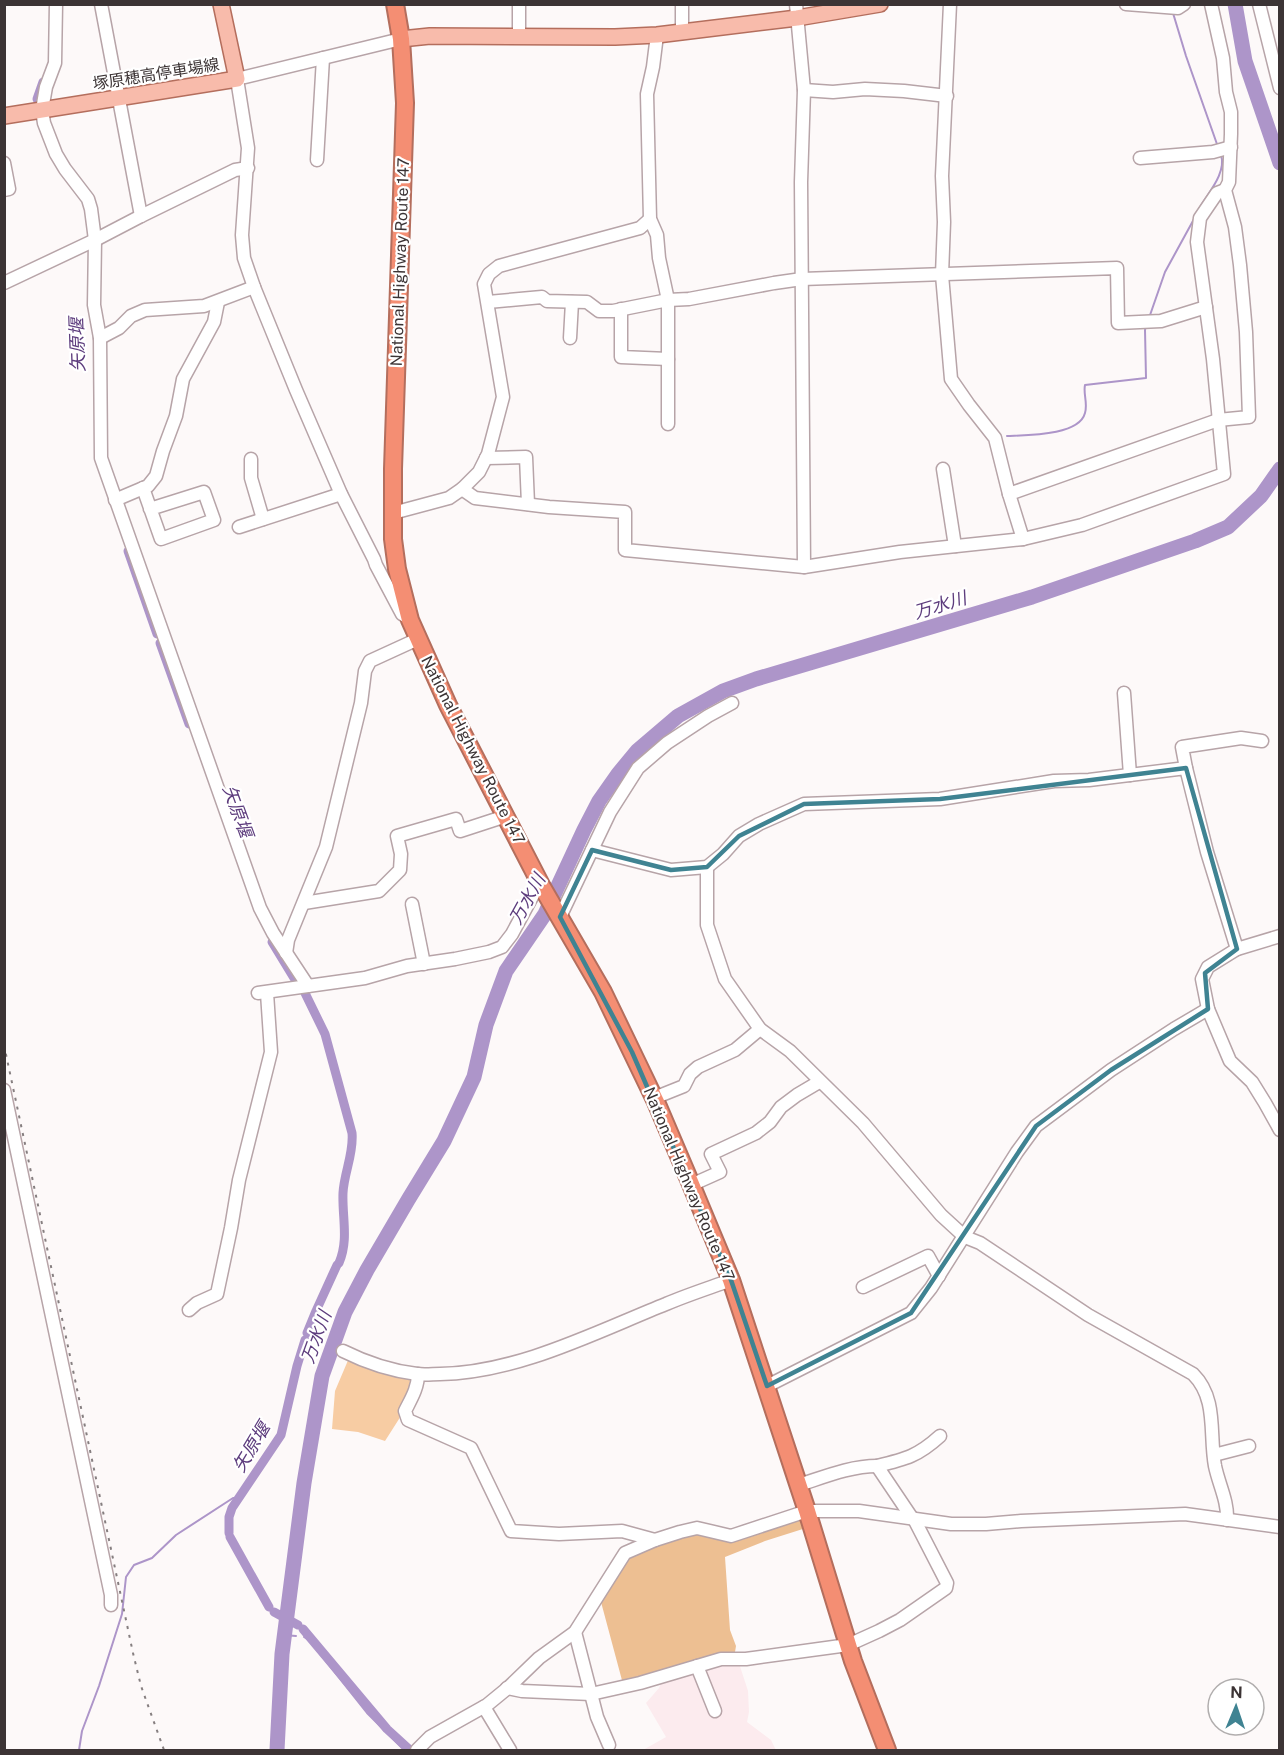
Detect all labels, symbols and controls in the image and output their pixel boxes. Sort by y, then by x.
street label: 塚原穂高停車場線 [91,55,221,93]
street label: National Highway Route 147 [387,157,413,367]
water label: 矢原堰 [65,315,88,372]
water label: 万水川 [911,586,971,623]
street label: National Highway Route 147 [417,653,529,847]
water label: 矢原堰 [219,782,258,843]
water label: 万水川 [505,869,550,928]
street label: National Highway Route 147 [639,1084,739,1284]
water label: 万水川 [297,1306,336,1366]
water label: 矢原堰 [228,1416,275,1476]
north arrow [1206,1677,1266,1737]
text: N [1230,1683,1243,1702]

